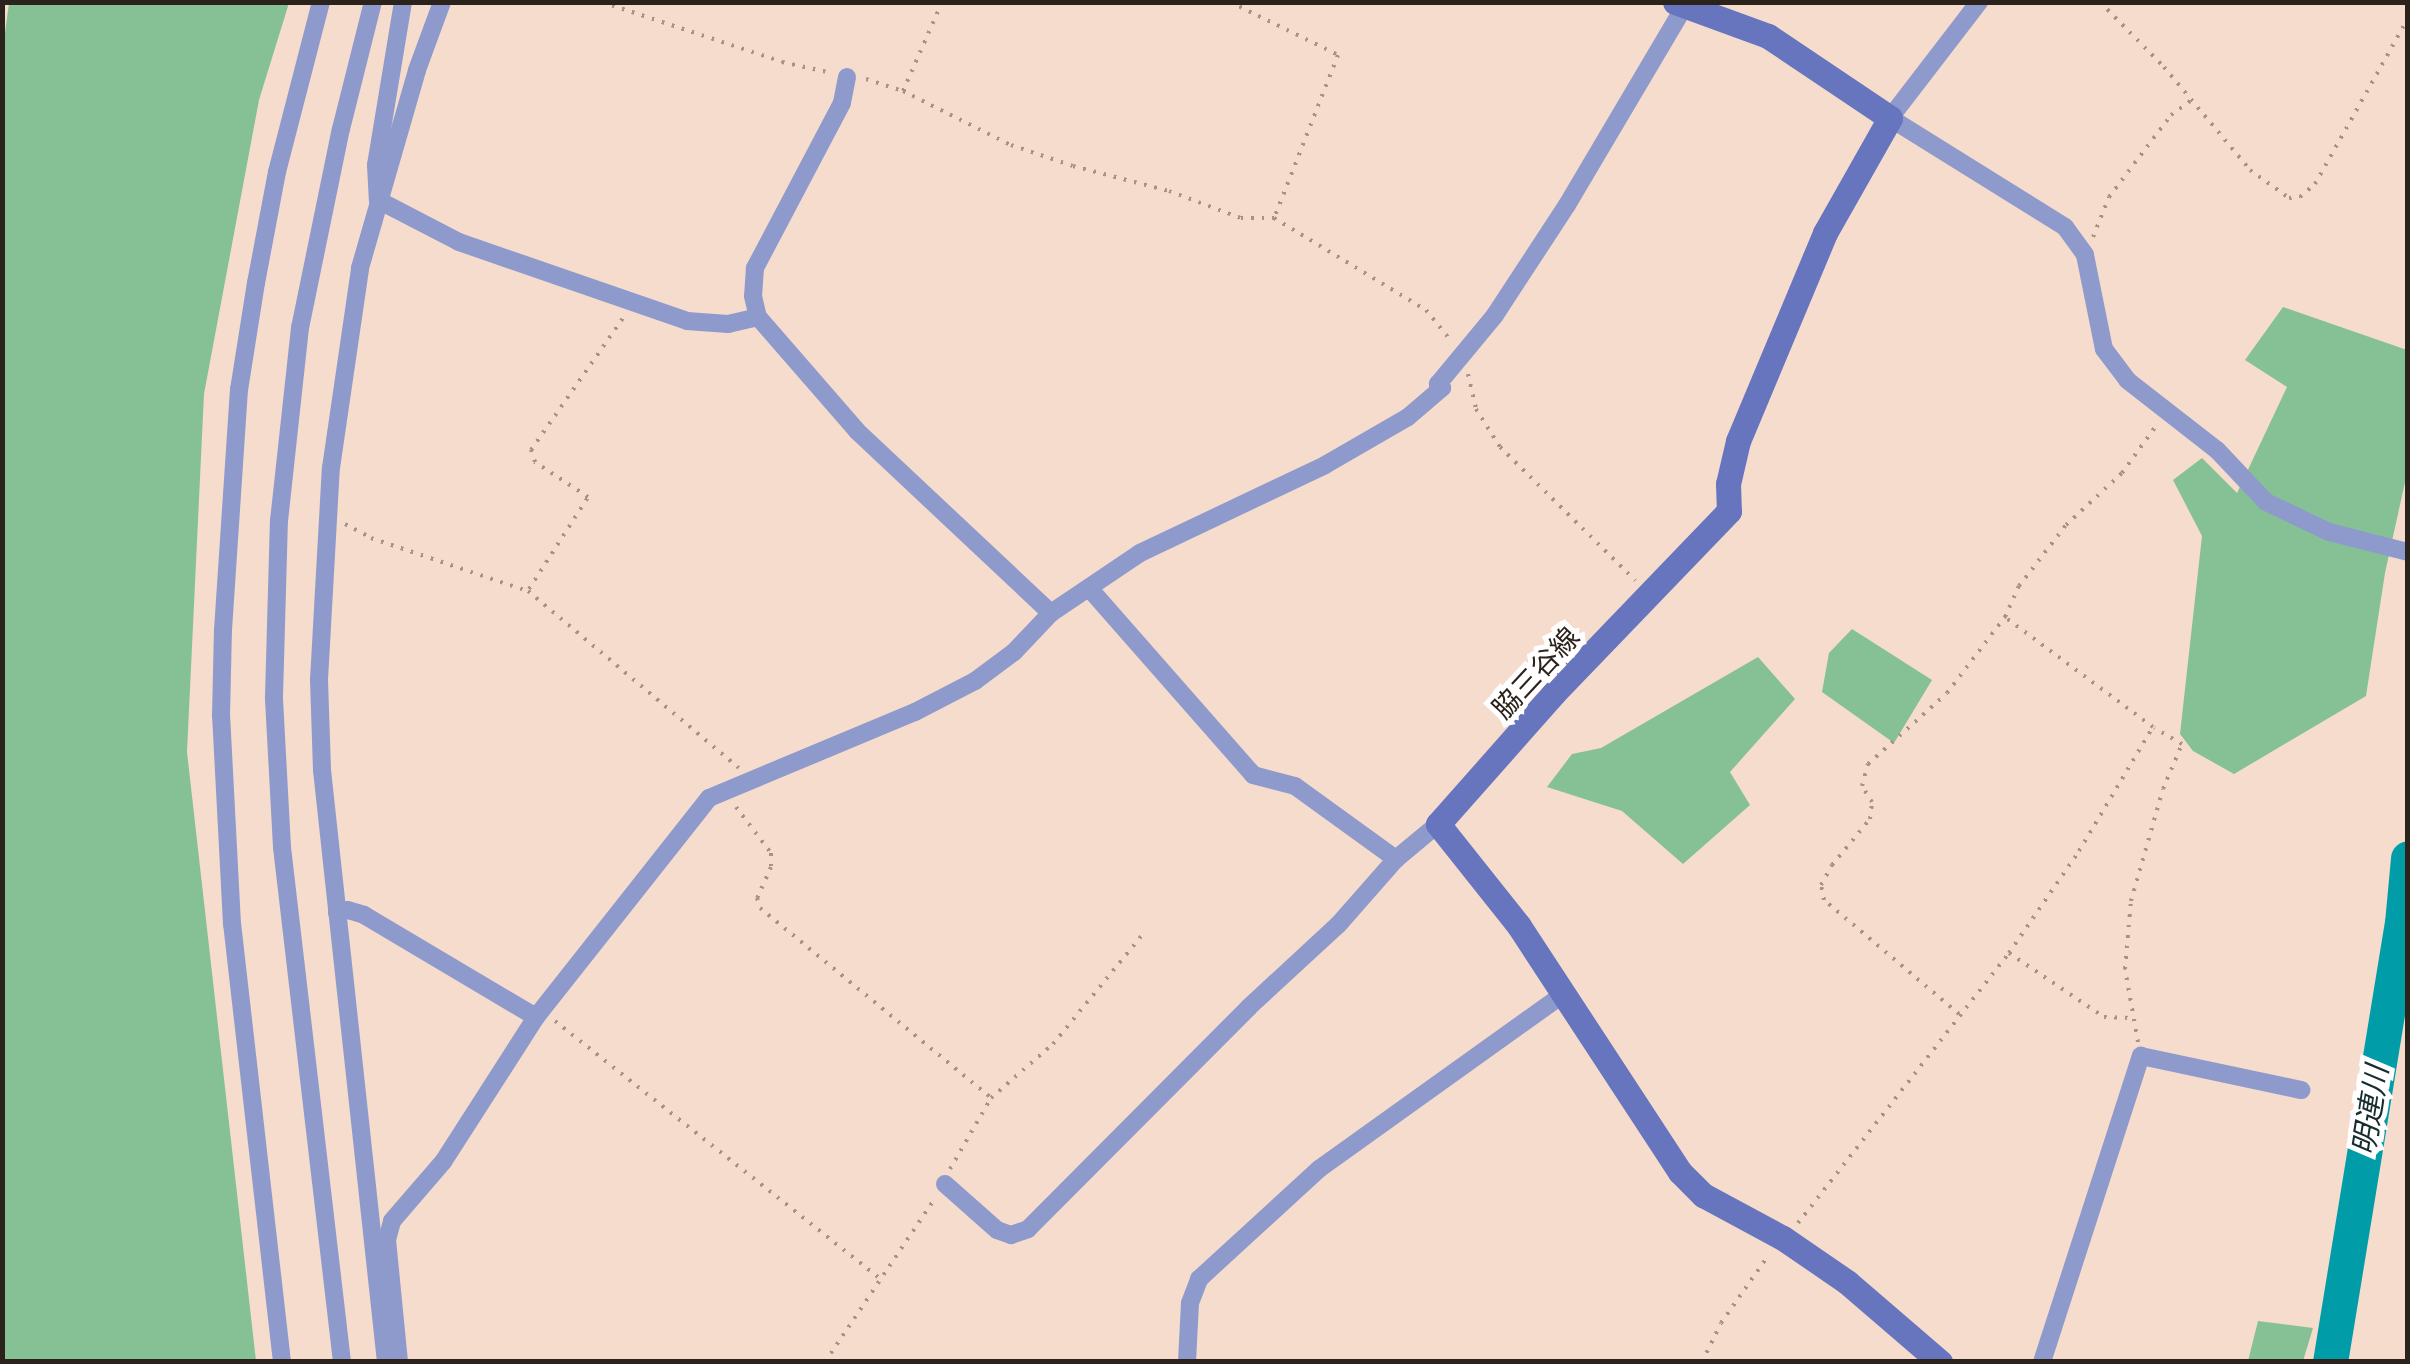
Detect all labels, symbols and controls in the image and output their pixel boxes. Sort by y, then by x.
street label: 脇三谷線 [1485,620,1585,724]
water label: 明連川 [2344,1063,2394,1157]

